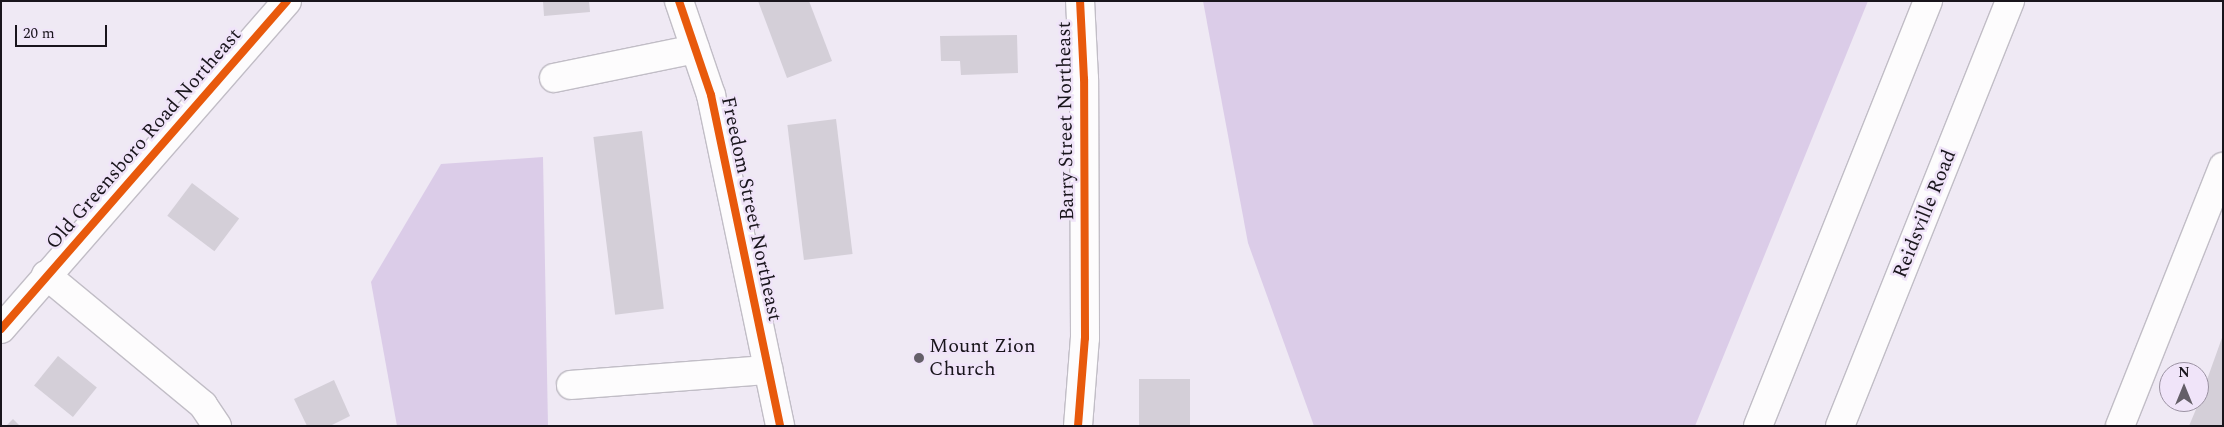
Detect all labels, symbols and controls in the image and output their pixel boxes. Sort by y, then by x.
scale bar [18,15,110,47]
street label: Barry Street Northeast [1052,21,1080,221]
text: 20 m [23,22,55,45]
street label: Old Greensboro Road Northeast [41,23,247,255]
street label: Freedom Street Northeast [715,94,787,324]
street label: Reidsville Road [1888,146,1962,282]
place label: Mount Zion Church [929,334,1036,381]
marker: Mount Zion Church [913,352,925,364]
north arrow [2159,362,2209,412]
text: N [2178,362,2190,383]

